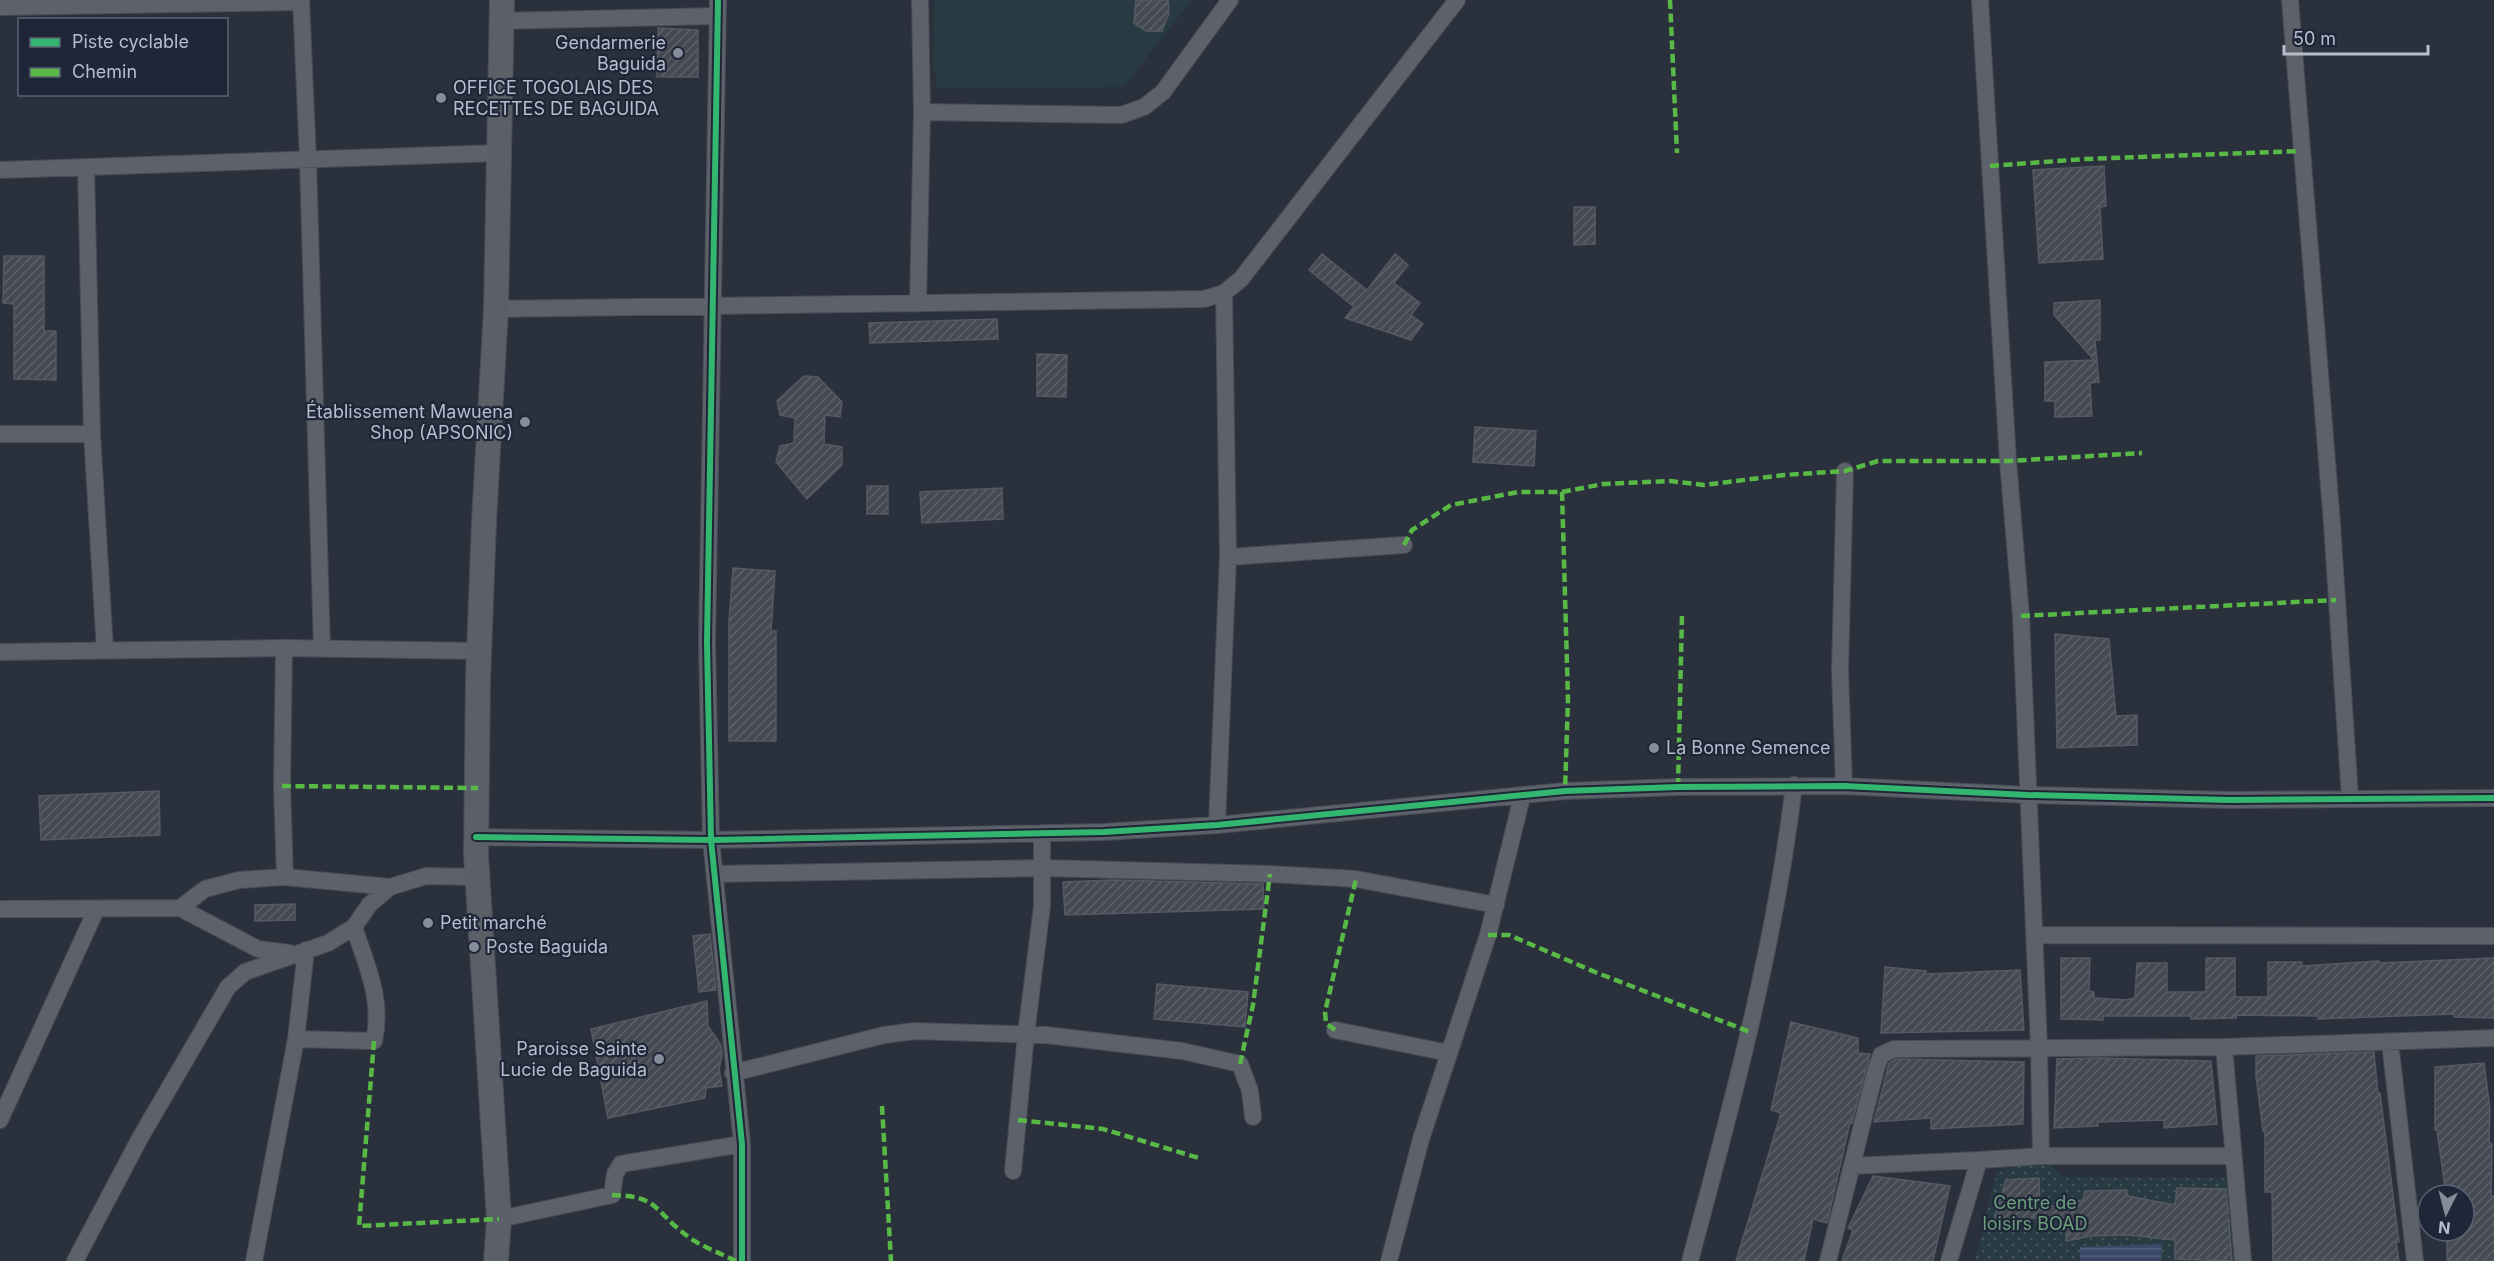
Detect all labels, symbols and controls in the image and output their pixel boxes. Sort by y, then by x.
legend [18,18,228,96]
scale bar [2284,18,2428,56]
text: 50 m [2293,28,2336,49]
text: Piste cyclable [72,31,189,52]
place label: Gendarmerie Baguida [555,32,666,74]
marker: Gendarmerie Baguida [671,46,685,60]
text: Chemin [72,61,137,82]
place label: OFFICE TOGOLAIS DES RECETTES DE BAGUIDA [453,77,659,119]
marker: OFFICE TOGOLAIS DES RECETTES DE BAGUIDA [434,91,448,105]
place label: Établissement Mawuena Shop (APSONIC) [306,400,513,443]
marker: Établissement Mawuena Shop (APSONIC) [518,415,532,429]
place label: La Bonne Semence [1666,737,1830,758]
marker: La Bonne Semence [1647,741,1661,755]
place label: Petit marché [440,912,547,933]
marker: Petit marché [421,916,435,930]
place label: Poste Baguida [486,936,608,957]
marker: Poste Baguida [467,940,481,954]
place label: Paroisse Sainte Lucie de Baguida [500,1038,647,1080]
marker: Paroisse Sainte Lucie de Baguida [652,1052,666,1066]
north arrow [2416,1183,2476,1243]
park label: Centre de loisirs BOAD [1982,1192,2088,1234]
text: N [2437,1217,2452,1239]

